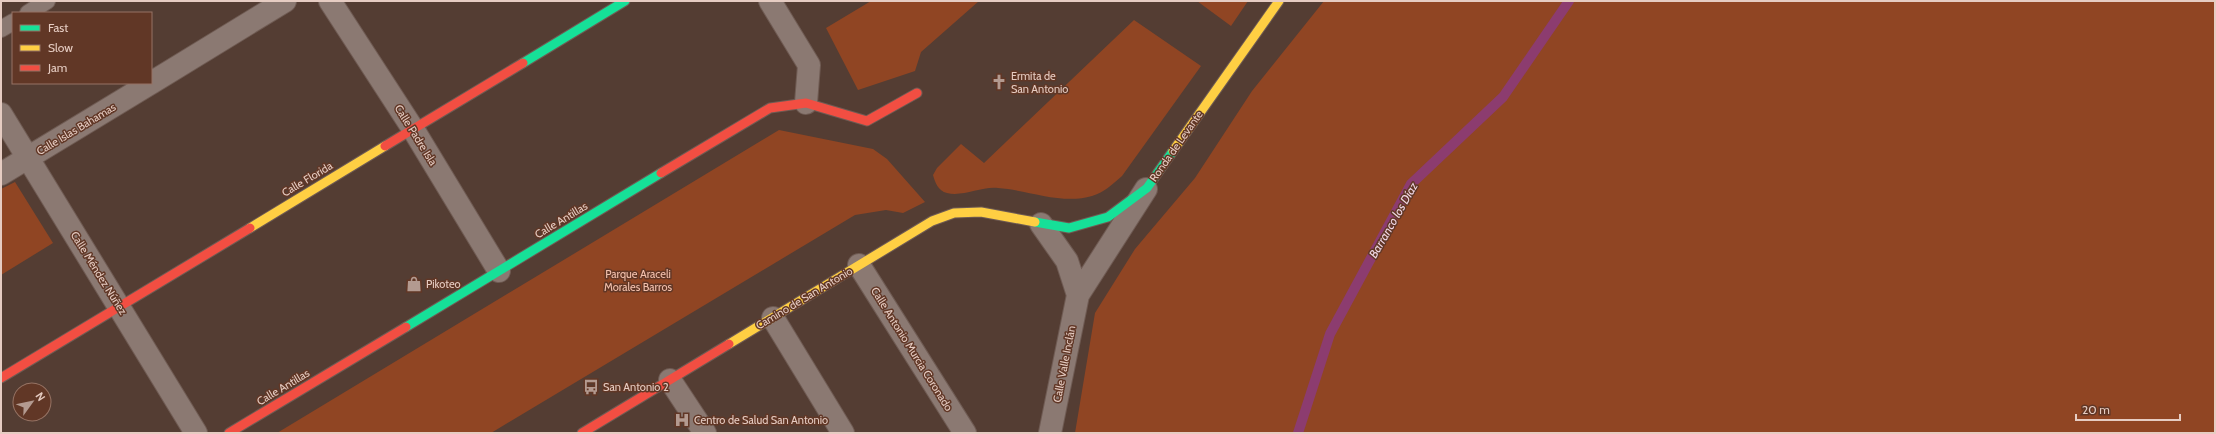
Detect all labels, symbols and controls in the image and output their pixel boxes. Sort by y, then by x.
legend [12,12,152,84]
text: Fast [48,20,68,35]
text: Slow [48,40,73,55]
text: Jam [47,60,67,75]
place label: Ermita de San Antonio [1011,69,1068,96]
church icon: Ermita de San Antonio [990,73,1008,91]
street label: Calle Islas Bahamas [34,100,119,158]
street label: Calle Padre Isla [392,102,441,169]
street label: Ronda de Levante [1146,107,1206,184]
street label: Calle Florida [279,158,336,200]
water label: Barranco los Díaz [1365,179,1421,261]
street label: Calle Antillas [532,199,590,241]
street label: Calle Méndez Núñez [68,229,130,317]
street label: Camino de San Antonio [753,264,855,332]
park label: Parque Araceli Morales Barros [604,267,672,294]
shop icon: Pikoteo [405,275,423,293]
place label: Pikoteo [426,277,461,291]
street label: Calle Antonio Murcia Coronado [868,284,956,414]
street label: Calle Valle Inclán [1050,324,1078,404]
street label: Calle Antillas [254,366,312,408]
bus stop icon: San Antonio 2 [582,378,600,396]
place label: San Antonio 2 [603,380,669,394]
north arrow [12,382,52,422]
text: N [32,389,48,404]
scale bar [2076,396,2180,422]
text: 20 m [2082,402,2110,417]
hospital icon: Centro de Salud San Antonio [673,411,691,429]
place label: Centro de Salud San Antonio [694,413,828,427]

